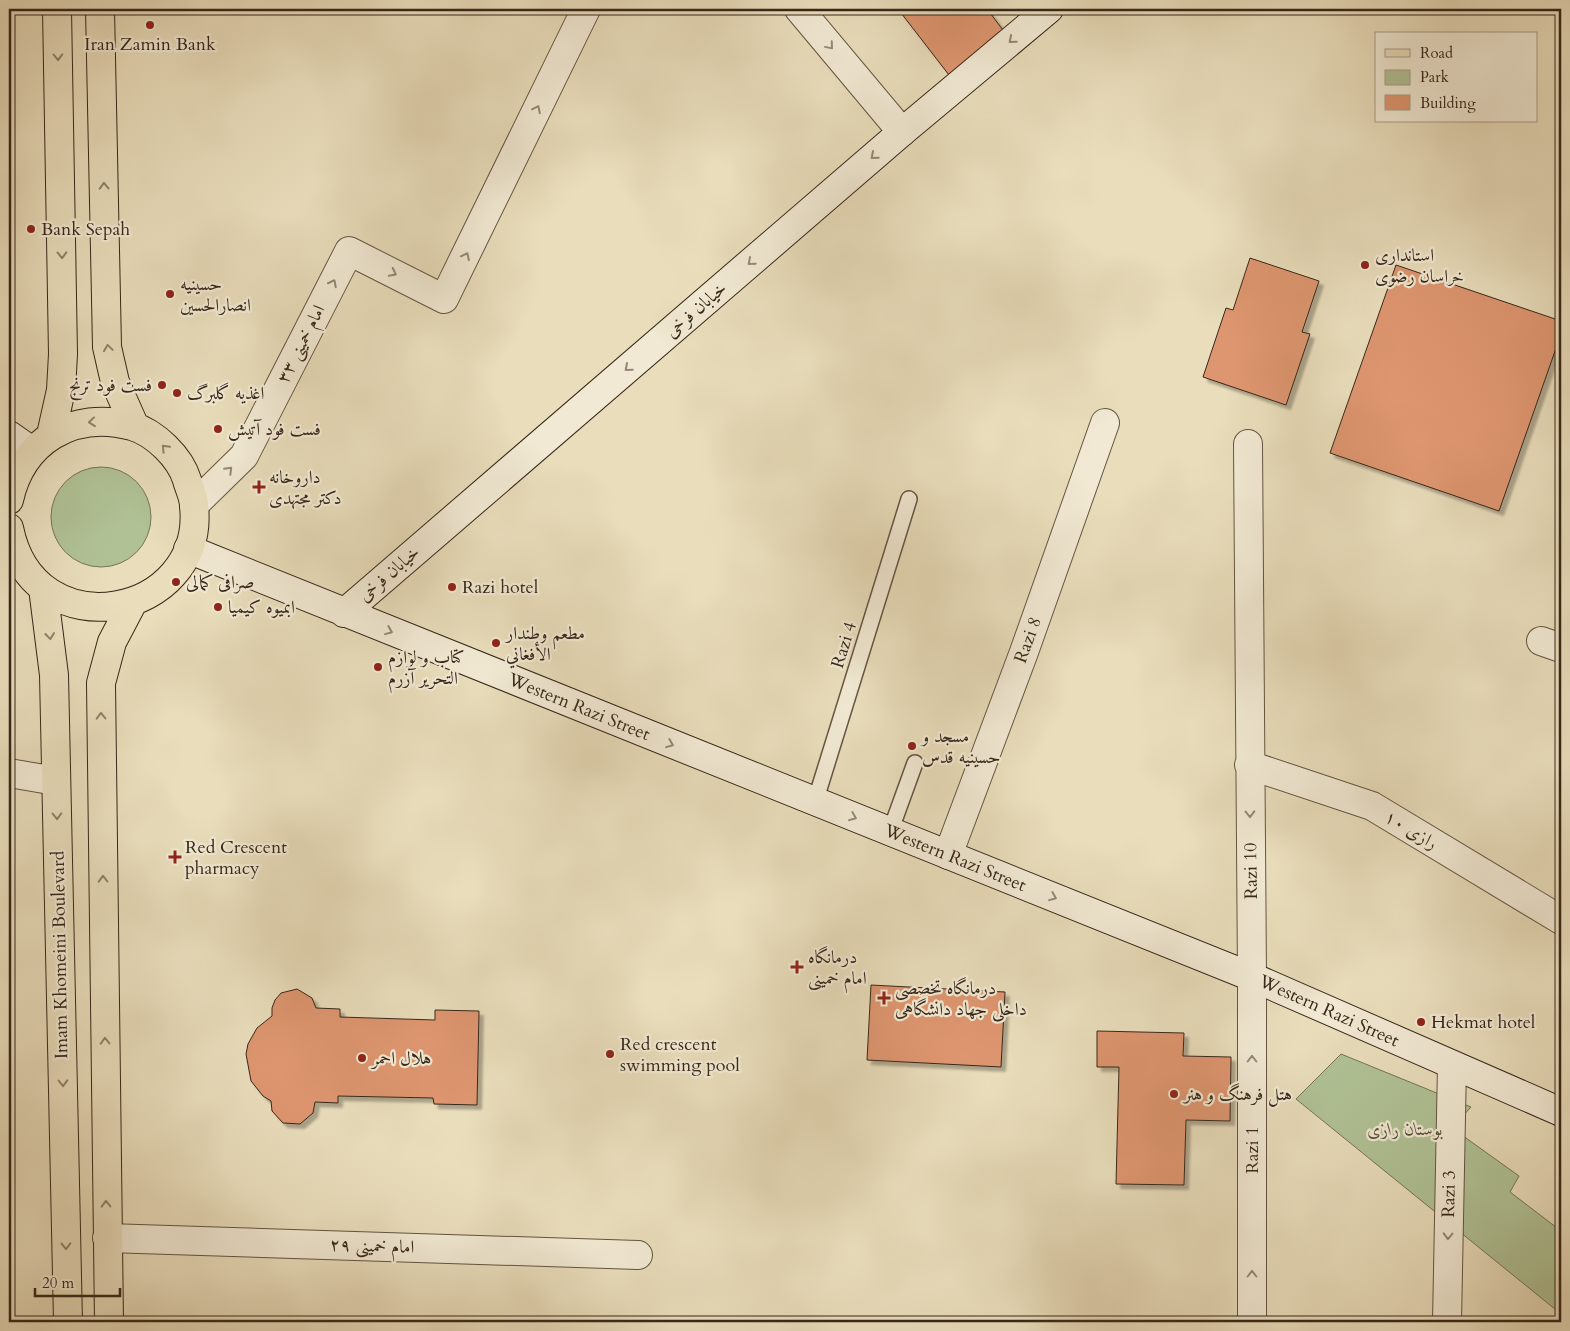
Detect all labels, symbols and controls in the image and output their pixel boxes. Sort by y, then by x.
marker: Iran Zamin Bank [144,19,156,31]
place label: Iran Zamin Bank [84,32,216,57]
legend [1375,32,1538,122]
one-way arrow [1009,34,1018,43]
one-way arrow [824,40,833,49]
text: Road [1420,43,1453,63]
one-way arrow [53,54,63,62]
text: Park [1420,67,1449,87]
text: Building [1420,93,1476,113]
one-way arrow [531,106,541,115]
one-way arrow [871,150,880,159]
one-way arrow [99,182,109,190]
place label: Bank Sepah [41,217,130,242]
marker: Bank Sepah [25,223,37,235]
place label: استانداری خراسان رضوی [1375,243,1464,289]
one-way arrow [56,251,67,259]
one-way arrow [460,252,470,261]
one-way arrow [748,256,757,265]
marker: استانداری خراسان رضوی [1359,259,1371,271]
one-way arrow [387,267,396,277]
place label: حسینیه انصارالحسین [180,272,251,318]
street label: خیابان فرخی [660,276,732,344]
one-way arrow [327,279,337,288]
marker: حسینیه انصارالحسین [164,288,176,300]
street label: امام خمینی ۳۳ [271,301,334,389]
one-way arrow [103,344,114,352]
one-way arrow [625,363,634,371]
place label: فست فود ترنج [69,373,152,401]
marker: فست فود ترنج [156,379,168,391]
place label: اغذیه گلبرگ [187,381,264,406]
marker: اغذیه گلبرگ [171,387,183,399]
one-way arrow [88,416,96,427]
place label: فست فود آتیش [228,417,321,442]
marker: فست فود آتیش [212,423,224,435]
one-way arrow [162,445,171,454]
place label: داروخانه دکتر مجتهدی [269,465,342,511]
one-way arrow [223,467,232,476]
marker: داروخانه دکتر مجتهدی [253,481,265,493]
street label: خیابان فرخی [353,540,425,608]
place label: صرافی کمالی [186,570,254,595]
place label: Razi hotel [462,575,539,600]
marker: صرافی کمالی [170,576,182,588]
marker: Razi hotel [446,581,458,593]
place label: ابميوه كيميا [228,595,295,620]
marker: ابميوه كيميا [212,601,224,613]
street label: Razi 8 [1008,613,1048,667]
street label: Razi 4 [825,619,863,671]
place label: مطعم وطندار الأفغاني [504,621,585,669]
one-way arrow [384,625,393,636]
one-way arrow [44,633,55,641]
marker: مطعم وطندار الأفغاني [490,637,502,649]
place label: کتاب و لوازم التحریر آزرم [388,645,464,694]
marker: کتاب و لوازم التحریر آزرم [372,661,384,673]
street label: Western Razi Street [503,667,654,747]
one-way arrow [96,712,106,720]
place label: مسجد و حسینیه قدس [920,724,1001,770]
one-way arrow [665,738,674,748]
marker: مسجد و حسینیه قدس [906,740,918,752]
street label: رازی ۱۰ [1380,804,1442,856]
one-way arrow [1244,810,1255,818]
one-way arrow [848,811,857,822]
one-way arrow [52,812,62,820]
street label: Western Razi Street [879,818,1030,898]
place label: Red Crescent pharmacy [185,835,287,881]
street label: Razi 10 [1238,842,1264,900]
street label: Imam Khomeini Boulevard [46,850,74,1059]
marker: Red Crescent pharmacy [169,851,181,863]
one-way arrow [98,874,108,882]
one-way arrow [1048,891,1057,902]
place label: درمانگاه امام خمینی [808,945,867,994]
marker: درمانگاه امام خمینی [790,960,804,974]
street label: Western Razi Street [1254,968,1403,1053]
place label: درمانگاه تخصصی داخلی جهاد دانشگاهی [895,976,1027,1022]
marker: درمانگاه تخصصی داخلی جهاد دانشگاهی [877,991,891,1005]
place label: Hekmat hotel [1431,1010,1536,1035]
marker: Hekmat hotel [1415,1016,1427,1028]
place label: Red crescent swimming pool [620,1032,740,1078]
one-way arrow [100,1037,110,1044]
place label: هلال احمر [370,1046,431,1071]
marker: Red crescent swimming pool [604,1048,616,1060]
marker: هلال احمر [356,1052,368,1064]
one-way arrow [1247,1054,1257,1062]
one-way arrow [57,1080,68,1088]
place label: هتل فرهنگ و هنر [1182,1082,1292,1107]
marker: هتل فرهنگ و هنر [1168,1088,1180,1100]
park label: بوستان رازی [1367,1117,1443,1142]
street label: Razi 1 [1240,1126,1265,1174]
street label: Razi 3 [1436,1170,1462,1218]
one-way arrow [101,1199,111,1207]
street label: امام خمینی ۲۹ [329,1232,415,1263]
one-way arrow [1443,1233,1453,1241]
one-way arrow [61,1242,72,1250]
scale bar [35,1266,120,1298]
one-way arrow [1247,1269,1257,1277]
text: 20 m [42,1273,74,1293]

